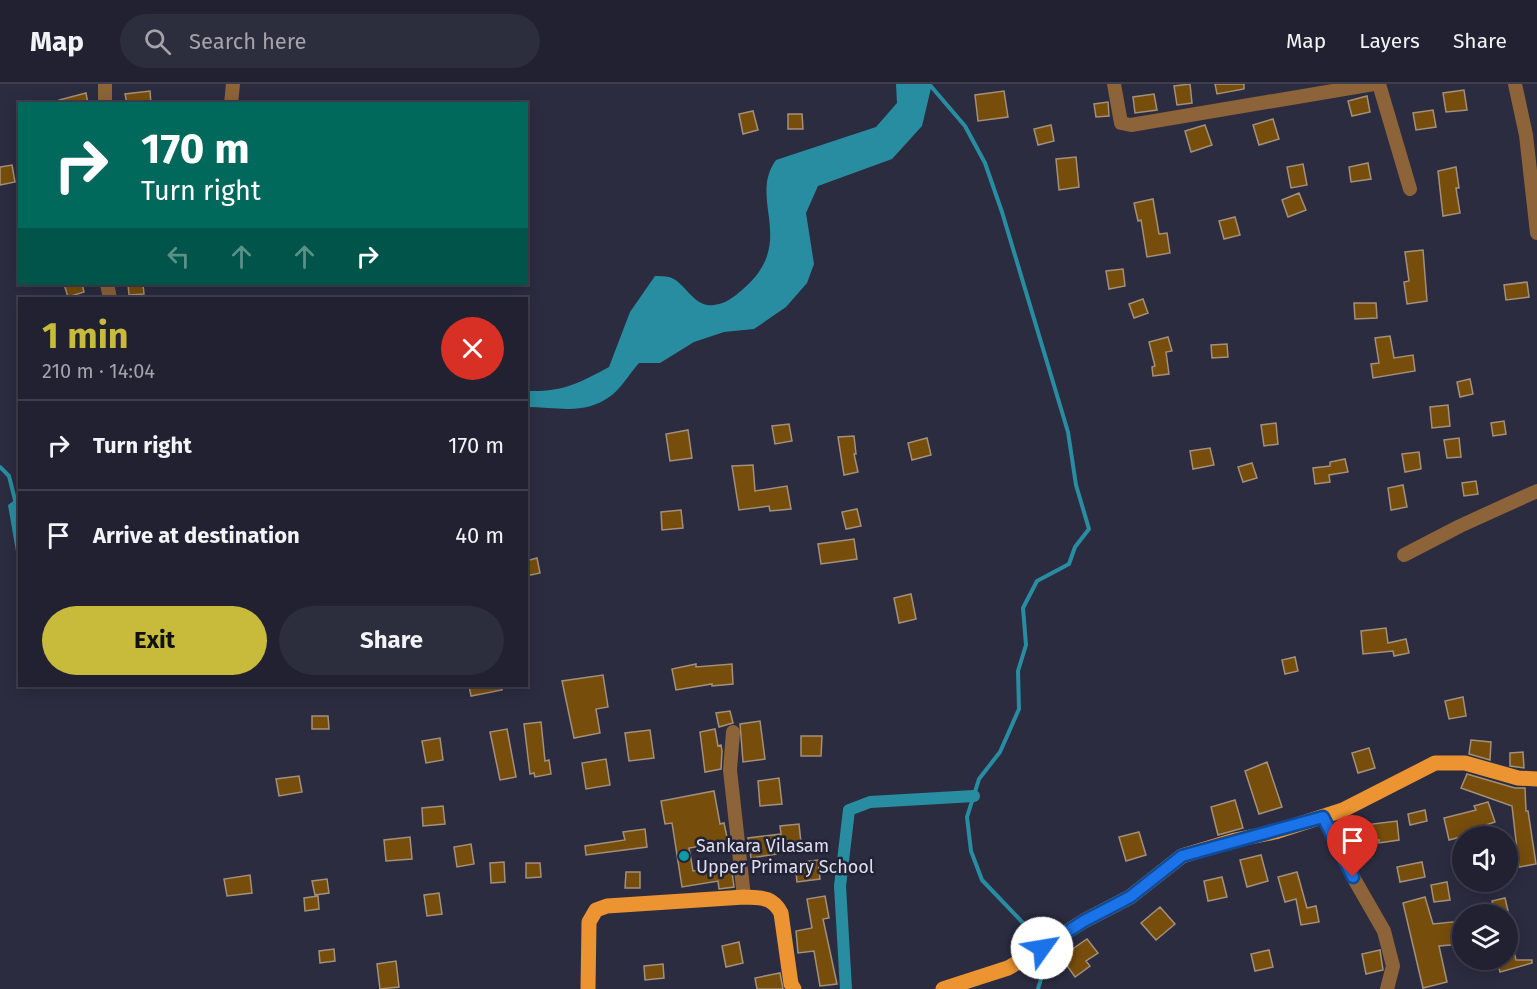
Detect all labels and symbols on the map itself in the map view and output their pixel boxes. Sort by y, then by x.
pin [1327,815,1378,877]
place label: Sankara Vilasam Upper Primary School [696,835,874,878]
marker: Sankara Vilasam Upper Primary School [677,849,691,863]
position arrow [1010,916,1074,980]

